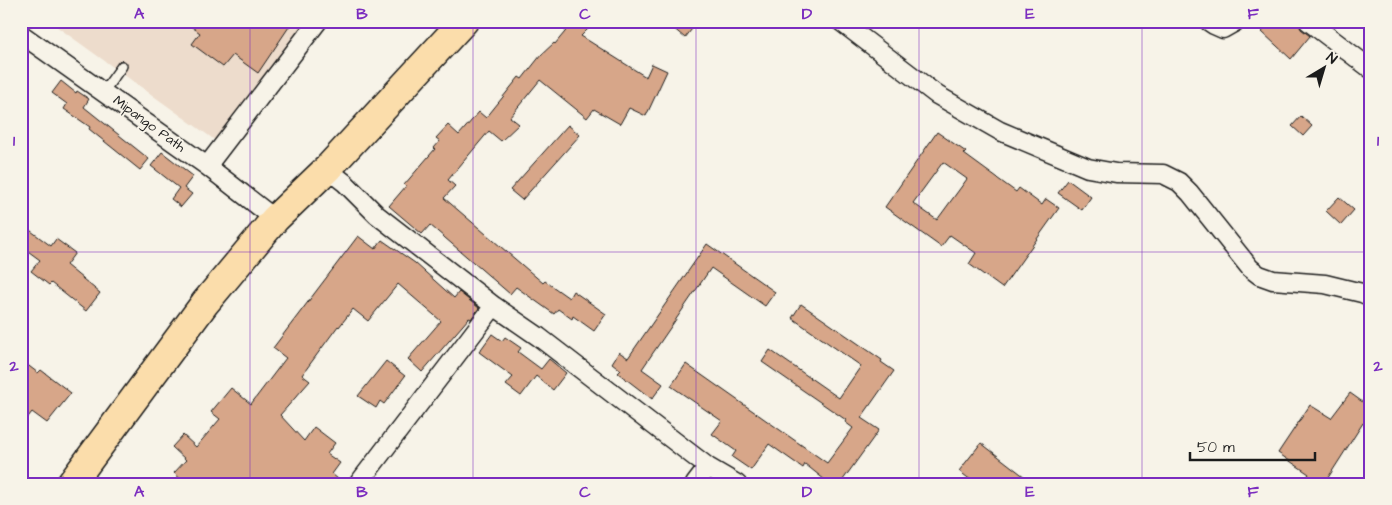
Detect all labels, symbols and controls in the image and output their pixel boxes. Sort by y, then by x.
text: A [134,3,145,25]
text: B [356,3,368,25]
text: C [579,3,591,25]
text: D [802,3,813,25]
text: E [1025,3,1035,25]
text: F [1247,3,1259,25]
north arrow [1300,42,1350,92]
text: N [1322,48,1341,69]
street label: Mipango Path [109,91,189,157]
text: 1 [13,130,16,152]
text: 1 [1377,130,1380,152]
text: 2 [8,355,19,377]
text: 2 [1372,355,1383,377]
scale bar [1190,430,1314,462]
text: 50 m [1197,437,1235,458]
text: A [134,481,145,503]
text: B [356,481,368,503]
text: C [579,481,591,503]
text: D [802,481,813,503]
text: E [1025,481,1035,503]
text: F [1247,481,1259,503]

